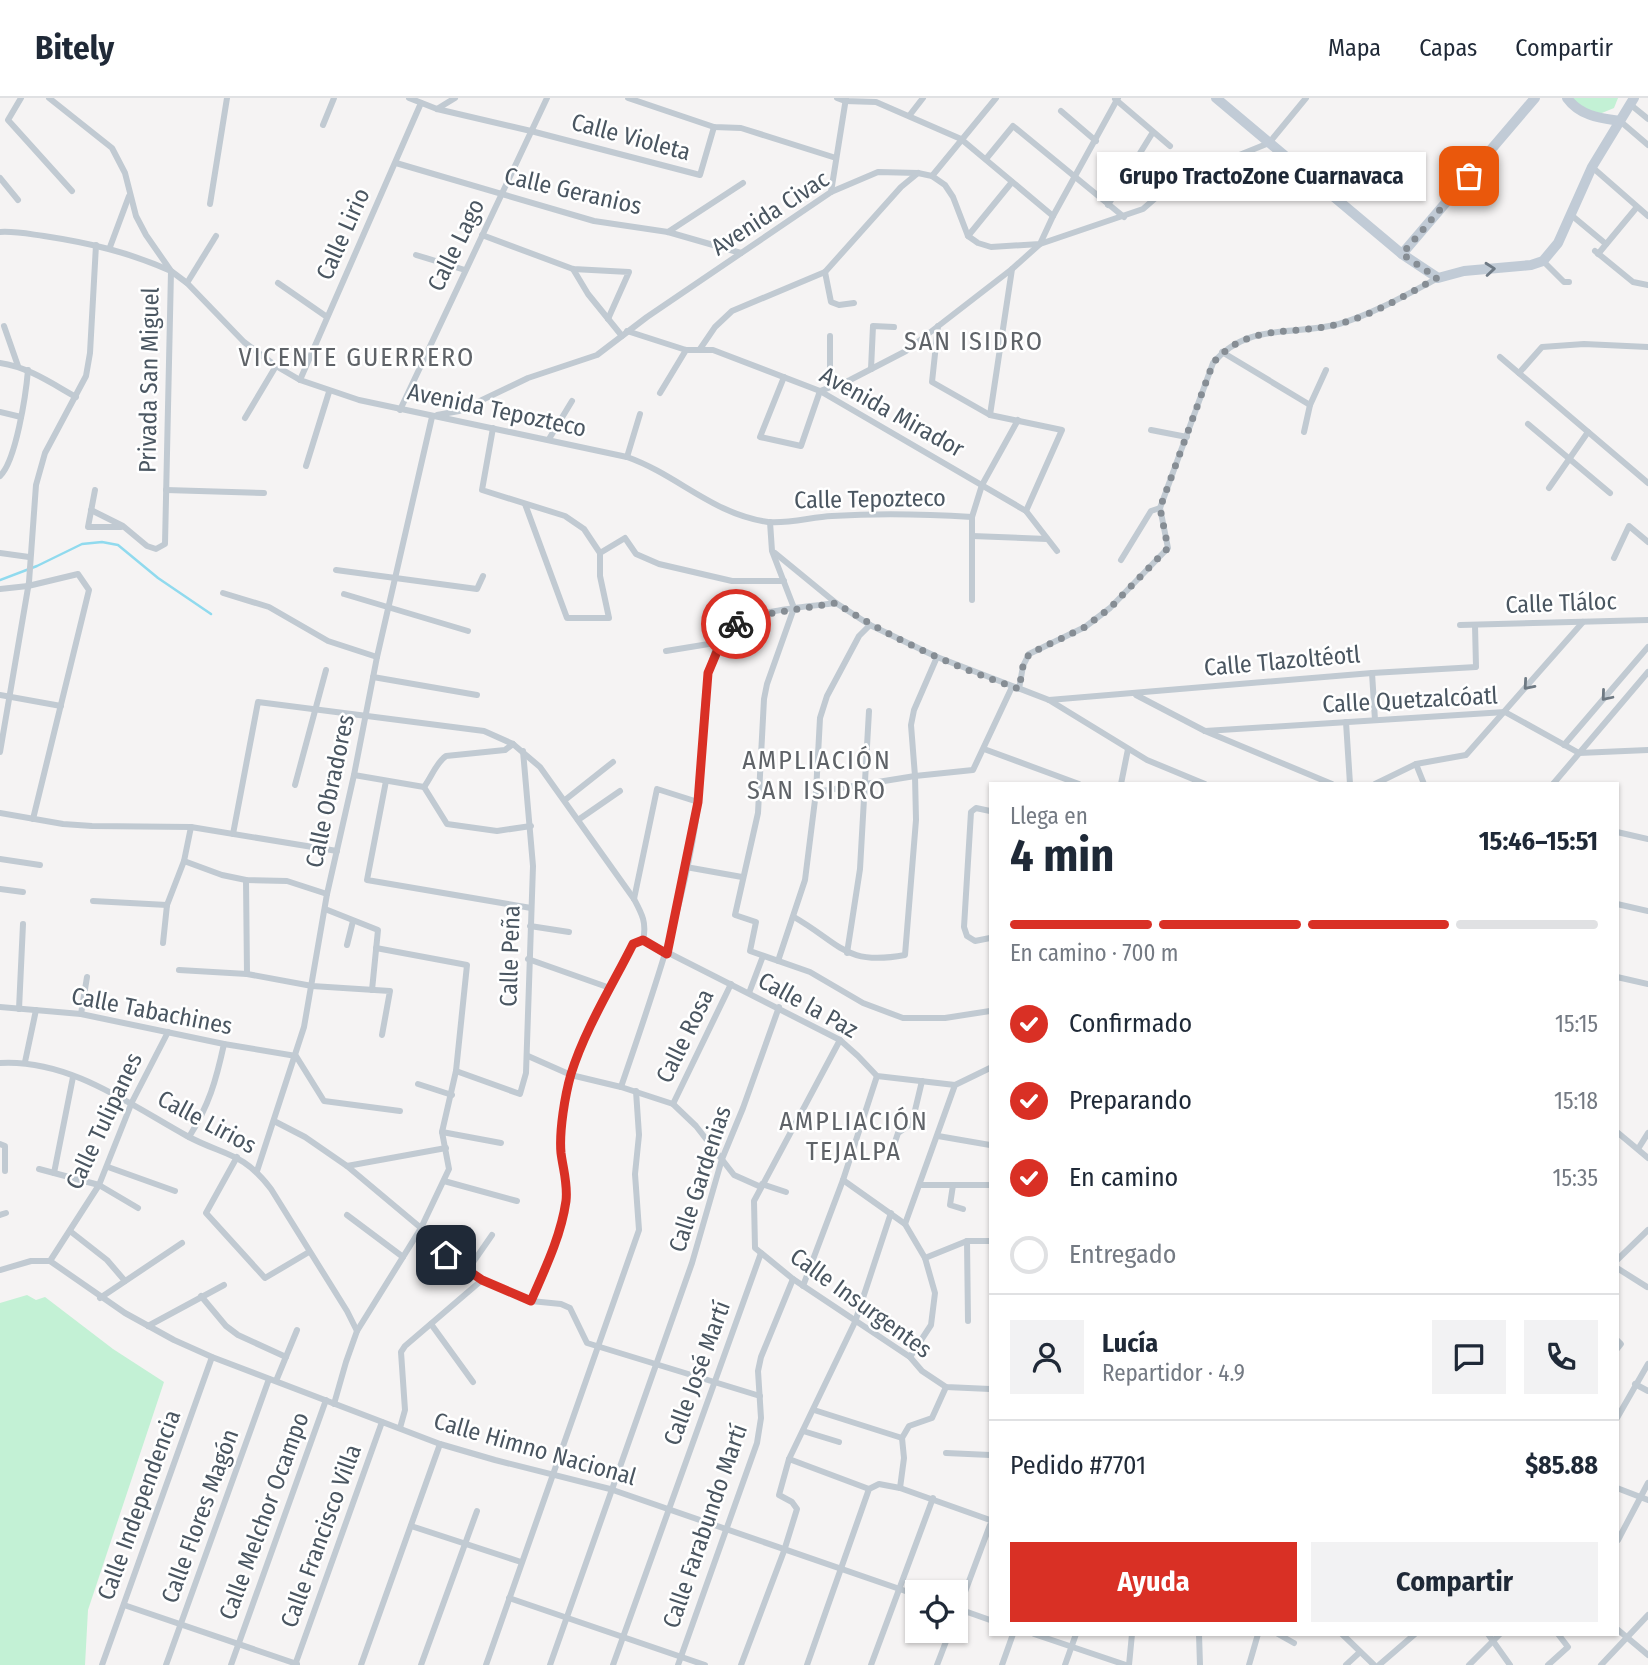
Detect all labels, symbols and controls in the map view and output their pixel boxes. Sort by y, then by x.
text: Bitely [35,28,114,68]
text: Mapa [1328,34,1381,62]
text: Capas [1419,34,1477,62]
text: Compartir [1515,34,1613,62]
street label: Calle Violeta [568,108,694,166]
pin [1439,146,1499,206]
callout: Grupo TractoZone Cuarnavaca [1098,152,1427,200]
icon: bag [1450,157,1488,195]
street label: Calle Geranios [502,162,644,220]
text: Grupo TractoZone Cuarnavaca [1119,162,1404,190]
street label: Avenida Civac [706,165,834,261]
street label: Calle Lirio [310,184,376,284]
street label: Calle Lago [422,194,490,296]
one-way arrow [1485,262,1496,277]
street label: Privada San Miguel [133,287,165,473]
district label: SAN ISIDRO [904,326,1044,357]
district label: VICENTE GUERRERO [239,342,475,373]
street label: Avenida Mirador [815,361,969,463]
street label: Avenida Tepozteco [405,377,589,443]
street label: Calle Tepozteco [794,484,946,514]
street label: Calle Tláloc [1505,587,1617,619]
courier [701,589,771,659]
icon: bike [717,605,755,643]
street label: Calle Tlazoltéotl [1203,640,1361,682]
one-way arrow [1524,677,1536,690]
street label: Calle Quetzalcóatl [1322,681,1498,719]
one-way arrow [1602,688,1614,701]
street label: Calle Obradores [300,712,360,870]
district label: AMPLIACIÓN SAN ISIDRO [742,745,892,806]
text: Llega en [1010,802,1088,830]
text: 15:46–15:51 [1479,826,1598,857]
text: 4 min [1010,828,1114,883]
street label: Calle Peña [494,905,526,1007]
text: En camino · 700 m [1010,939,1178,967]
street label: Calle la Paz [753,966,863,1044]
street label: Calle Tabachines [69,982,235,1040]
street label: Calle Rosa [650,985,720,1087]
icon: check [1010,1005,1048,1043]
text: Confirmado [1069,1008,1192,1039]
text: 15:15 [1555,1010,1598,1038]
street label: Calle Tulipanes [60,1048,148,1194]
icon: check [1010,1082,1048,1120]
street label: Calle Lirios [153,1084,261,1160]
text: Preparando [1069,1085,1192,1116]
text: 15:18 [1554,1087,1598,1115]
street label: Calle Gardenias [663,1102,737,1256]
district label: AMPLIACIÓN TEJALPA [779,1106,929,1167]
icon: check [1010,1159,1048,1197]
text: En camino [1069,1162,1178,1193]
text: 15:35 [1552,1164,1598,1192]
pin [416,1225,476,1285]
icon: home [427,1236,465,1274]
text: Entregado [1069,1239,1176,1270]
street label: Calle Insurgentes [785,1242,937,1364]
street label: Calle José Martí [658,1297,736,1449]
button: person [1010,1320,1084,1394]
button: chat [1432,1320,1506,1394]
button: phone [1524,1320,1598,1394]
text: Lucía [1102,1328,1158,1359]
text: Repartidor · 4.9 [1102,1359,1245,1387]
street label: Calle Independencia [92,1406,186,1604]
street label: Calle Himno Nacional [431,1407,639,1491]
street label: Calle Melchor Ocampo [213,1408,315,1624]
street label: Calle Farabundo Martí [657,1420,753,1632]
street label: Calle Flores Magón [156,1425,244,1607]
street label: Calle Francisco Villa [275,1441,367,1631]
text: Pedido #7701 [1010,1450,1146,1481]
text: $85.88 [1525,1450,1598,1481]
button: Ayuda [1010,1542,1297,1622]
button: Compartir [1311,1542,1598,1622]
map controls [905,1580,968,1643]
button: locate [905,1580,968,1643]

